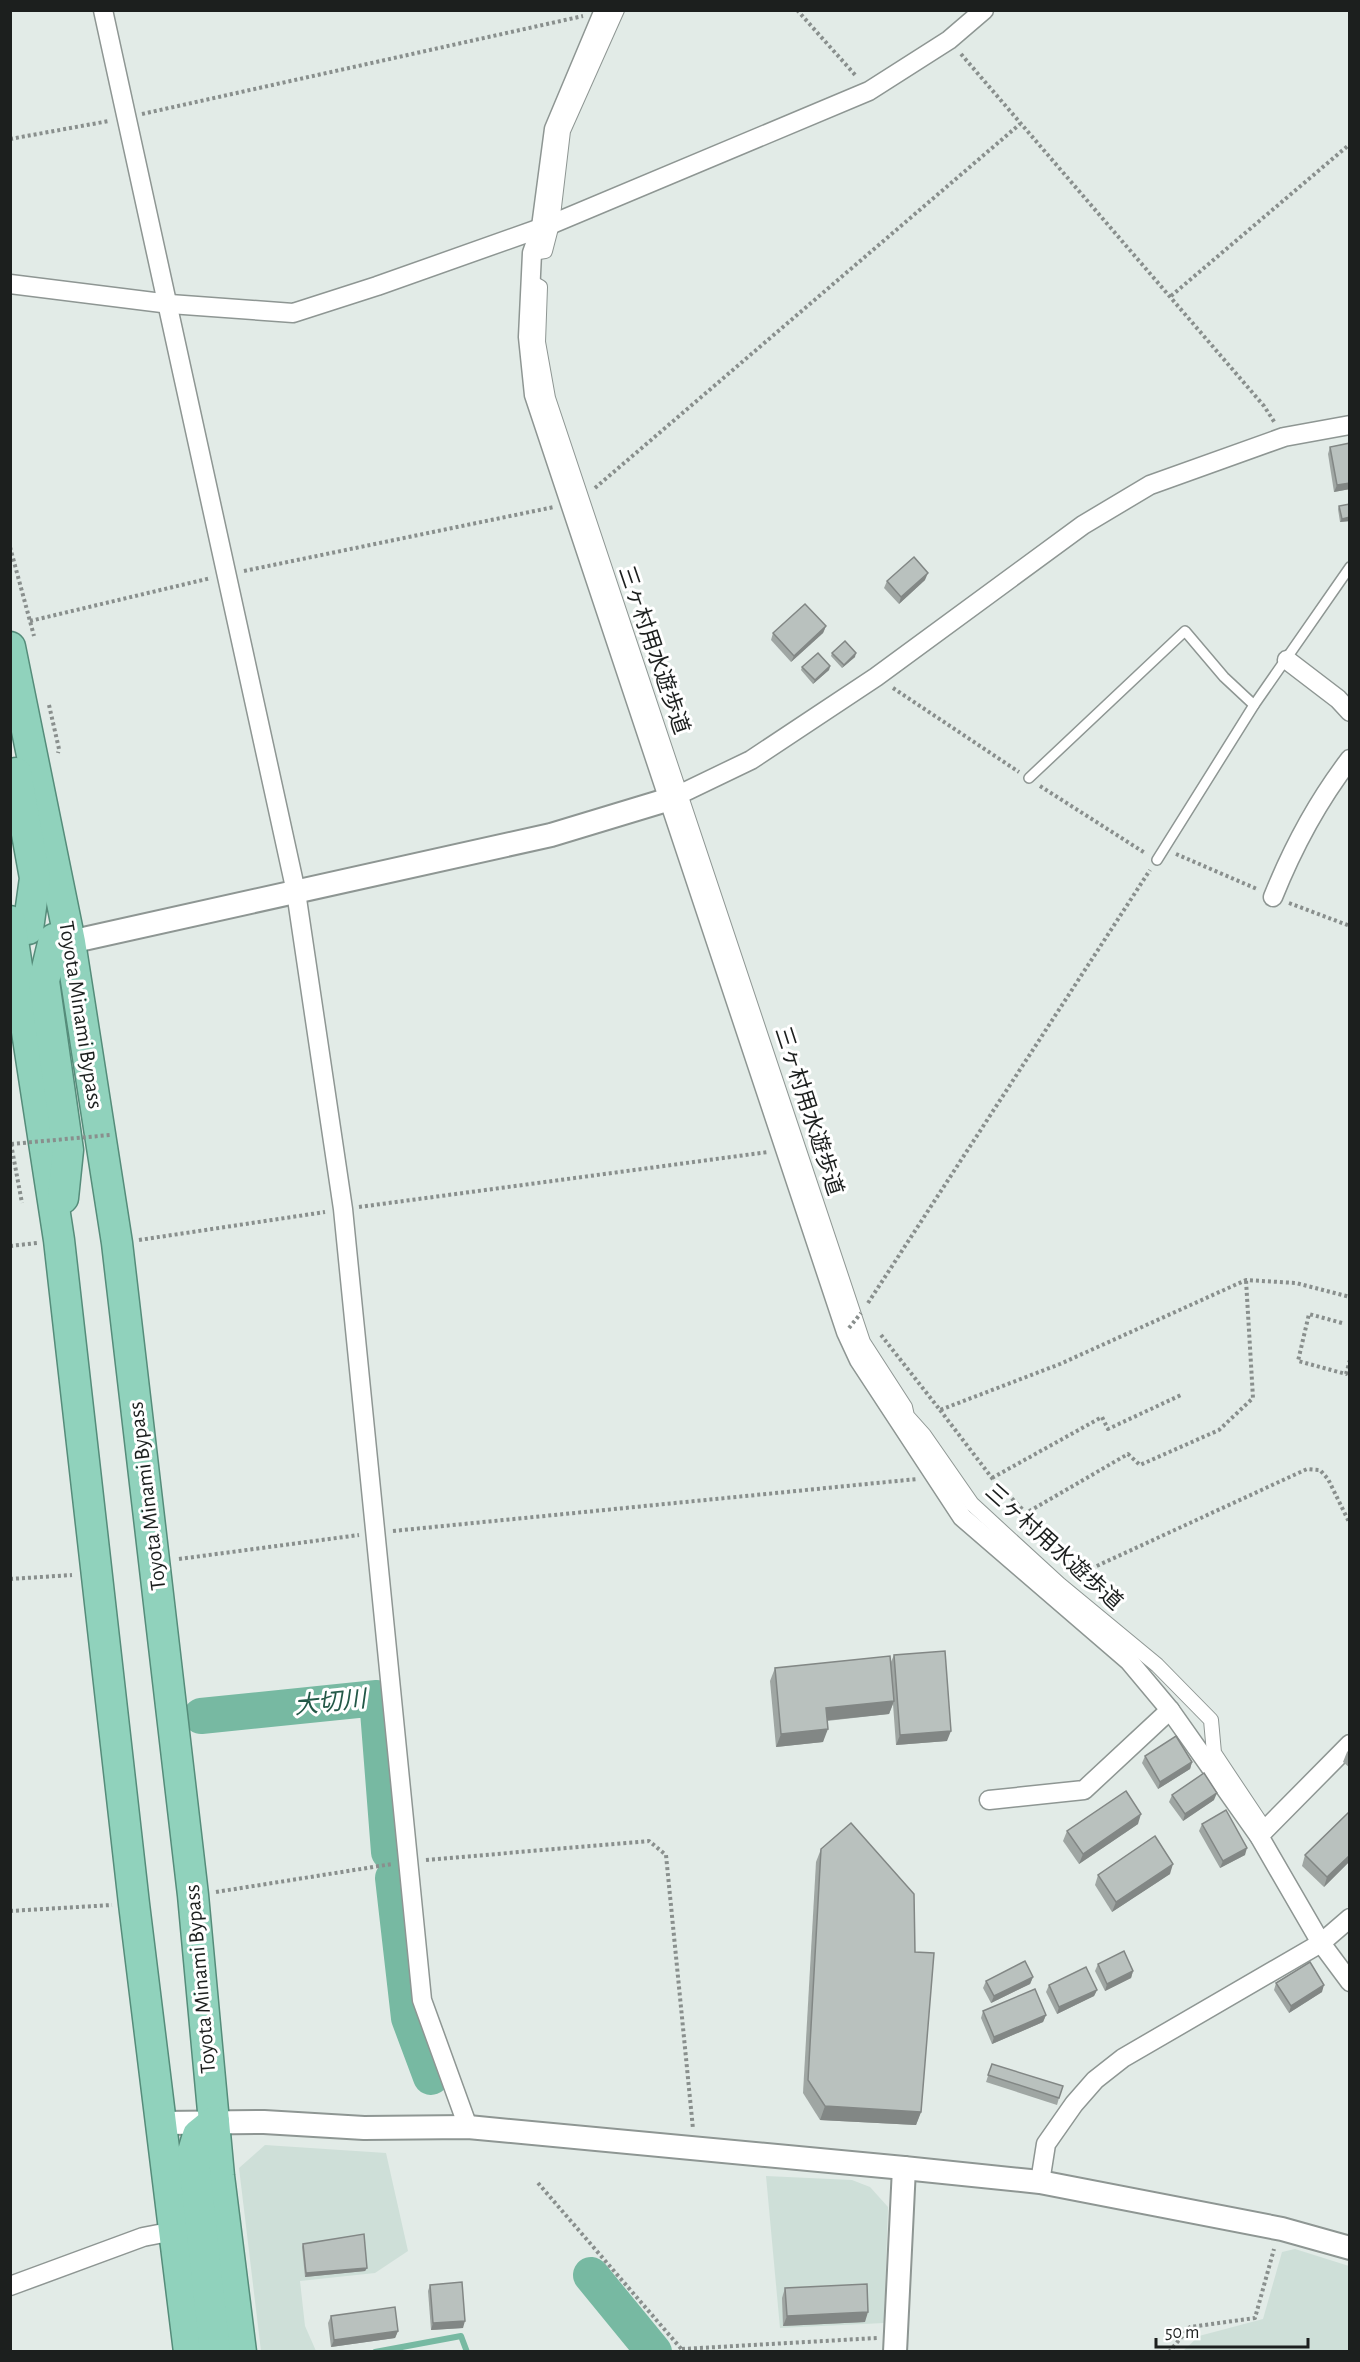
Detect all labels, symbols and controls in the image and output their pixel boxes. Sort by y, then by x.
street label: 三ヶ村用水遊歩道 [615,563,694,737]
street label: Toyota Minami Bypass [55,919,107,1111]
street label: 三ヶ村用水遊歩道 [771,1024,848,1198]
street label: Toyota Minami Bypass [125,1400,169,1592]
street label: 三ヶ村用水遊歩道 [981,1479,1127,1614]
water label: 大切川 [293,1685,370,1719]
street label: Toyota Minami Bypass [181,1883,219,2075]
scale bar [1156,2311,1308,2349]
text: 50 m [1165,2324,1199,2342]

